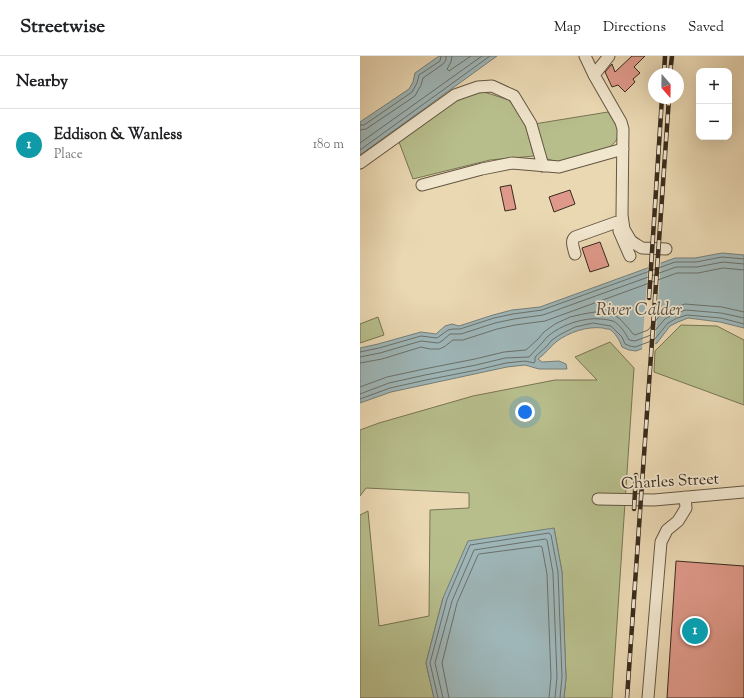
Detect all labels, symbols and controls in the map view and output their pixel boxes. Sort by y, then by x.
text: Streetwise [20,14,105,41]
text: Map [554,18,581,38]
text: Directions [603,18,666,38]
text: Saved [688,18,724,38]
north arrow [648,68,684,104]
map controls [696,68,732,140]
button: + [696,68,732,104]
text: Nearby [16,70,68,94]
button: − [696,104,732,140]
text: Eddison & Wanless [54,125,182,146]
text: 1 [27,136,31,154]
text: 180 m [313,136,344,154]
text: Place [54,146,83,164]
water label: River Calder [596,299,682,323]
your location [515,402,535,422]
street label: Charles Street [621,468,720,497]
pin: 1 [682,616,708,646]

